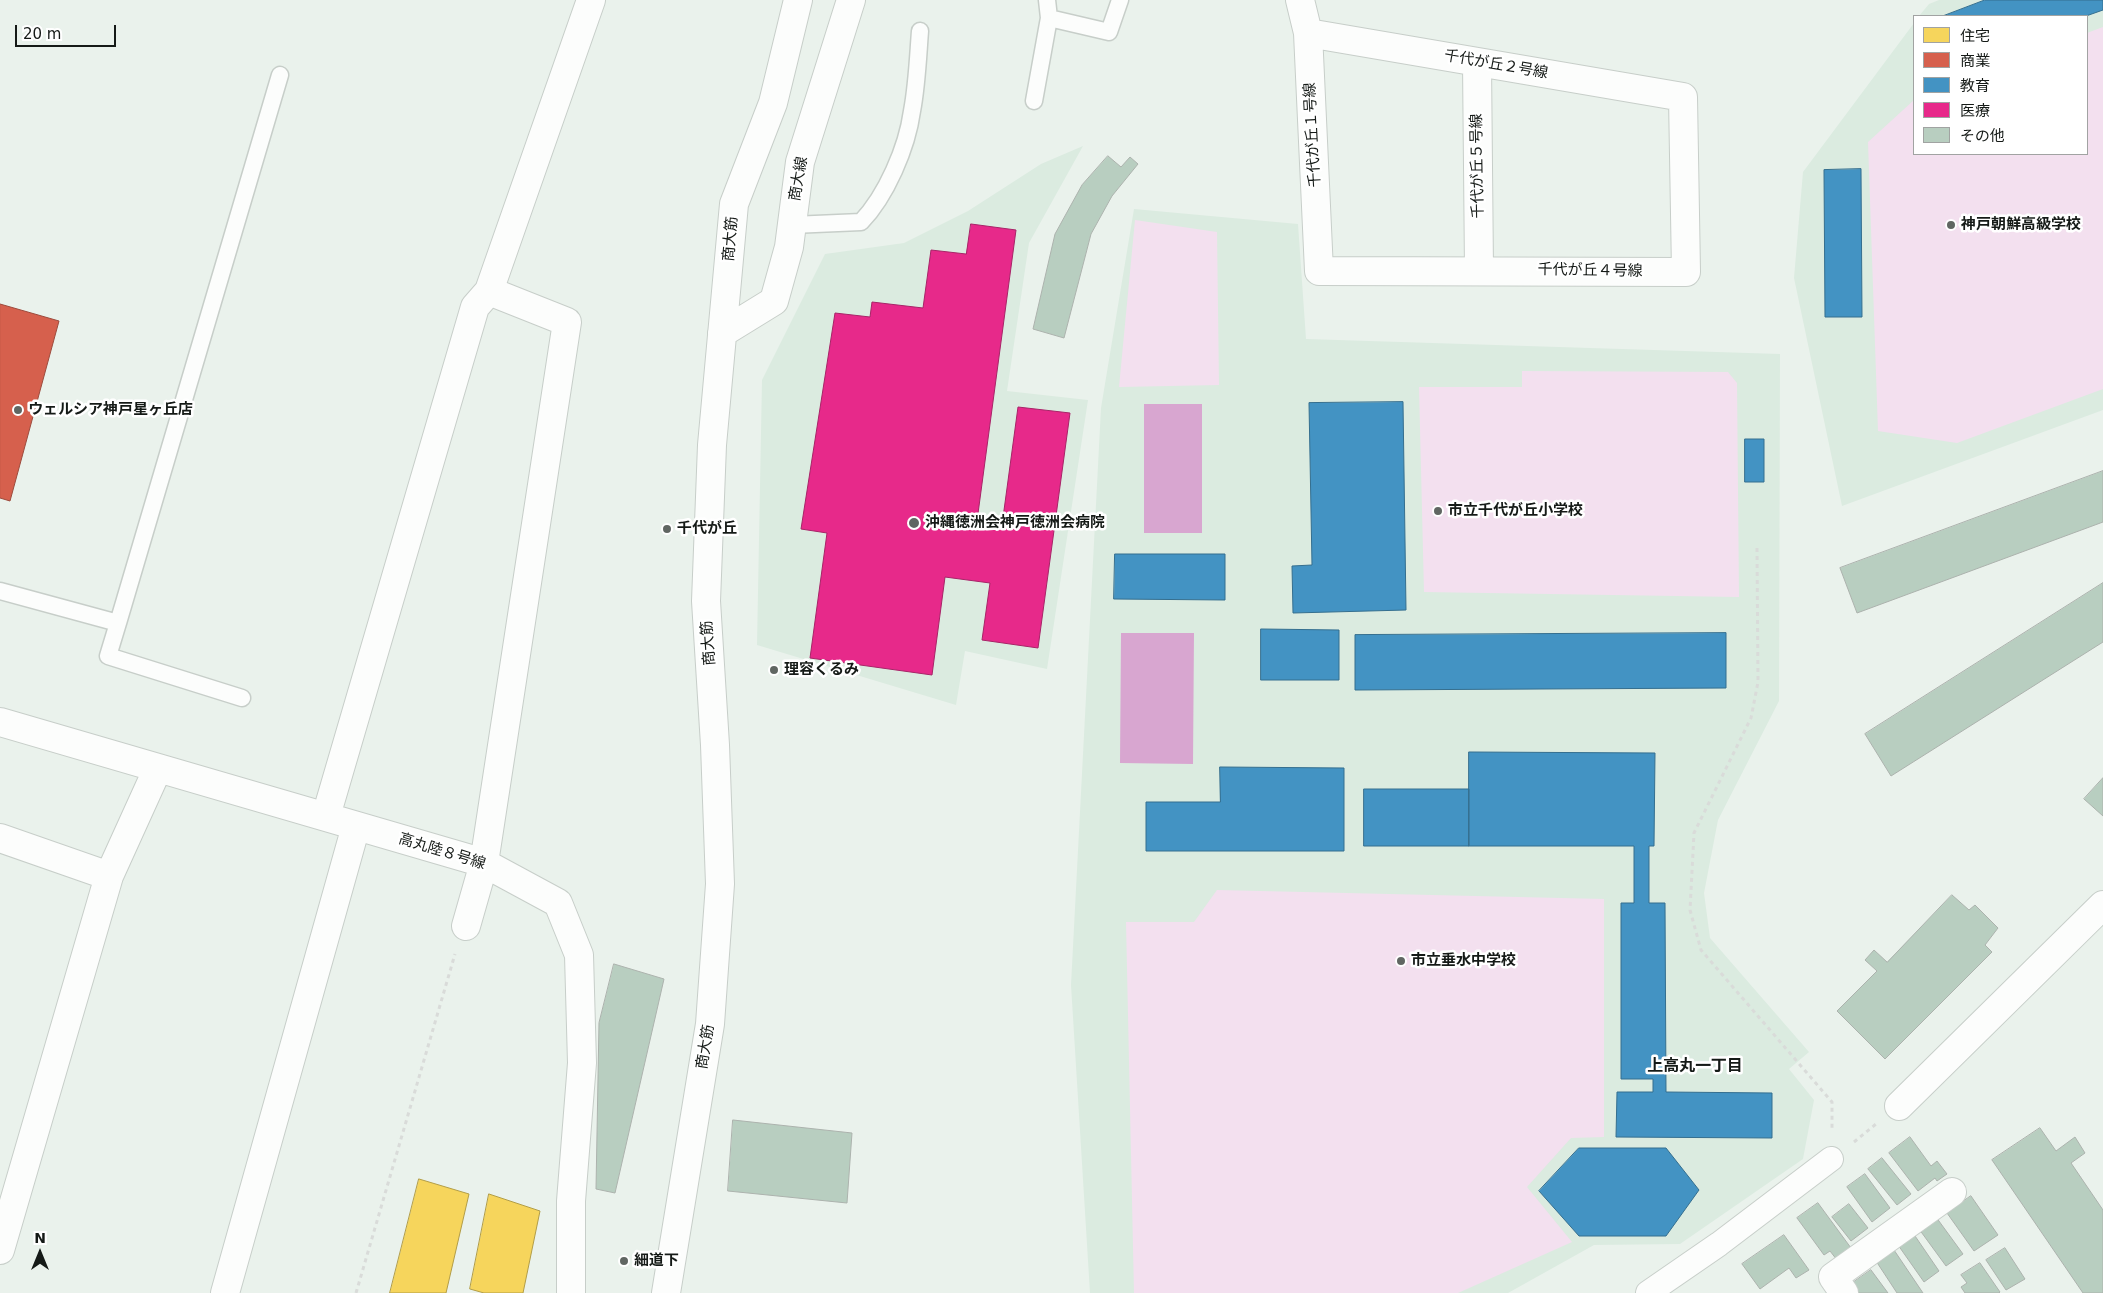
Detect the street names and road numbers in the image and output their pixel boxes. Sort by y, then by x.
street label: 千代が丘２号線 [1443,47,1549,83]
street label: 千代が丘１号線 [1301,82,1325,188]
street label: 千代が丘５号線 [1468,113,1488,219]
street label: 商大線 [786,155,812,203]
street label: 商大筋 [720,216,742,262]
street label: 千代が丘４号線 [1537,261,1643,281]
street label: 商大筋 [698,620,720,666]
street label: 高丸陸８号線 [396,830,488,874]
street label: 商大筋 [694,1023,718,1071]

